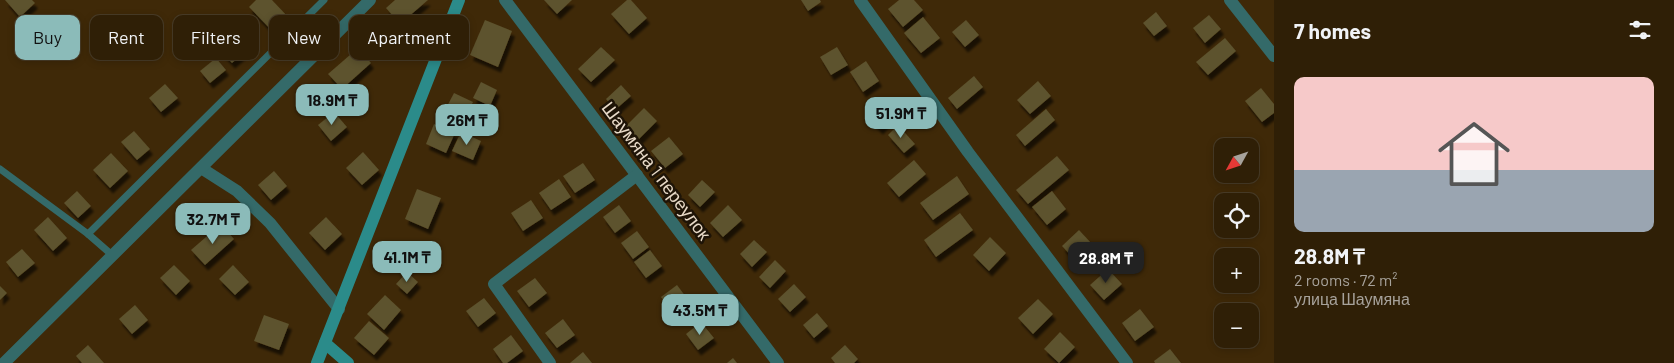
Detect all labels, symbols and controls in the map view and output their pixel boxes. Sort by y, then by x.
chip: Buy [15,15,80,60]
chip: Rent [90,15,163,60]
chip: Filters [173,15,259,60]
chip: New [269,15,339,60]
chip: Apartment [349,15,469,60]
icon: filters [1626,16,1654,44]
text: 7 homes [1294,18,1371,43]
pin: 18.9M ₸ [286,84,378,126]
text: 18.9M ₸ [307,90,357,109]
pin: 51.9M ₸ [855,96,947,139]
street label: Шаумяна 1 переулок [598,97,716,244]
text: 51.9M ₸ [876,103,926,122]
pin: 26M ₸ [432,104,502,146]
icon: home [1429,109,1519,199]
text: 26M ₸ [447,110,487,129]
north arrow [1214,138,1259,182]
map controls [1214,138,1259,348]
button: locate [1214,193,1259,238]
pin: 32.7M ₸ [167,202,259,245]
text: 32.7M ₸ [186,209,240,228]
pin: 41.1M ₸ [361,240,453,283]
pin: 28.8M ₸ [1060,242,1152,284]
text: 28.8M ₸ [1294,243,1365,268]
text: 41.1M ₸ [383,247,431,266]
text: 28.8M ₸ [1079,248,1133,267]
button: + [1214,248,1259,293]
text: 2 rooms · 72 m² [1294,270,1397,289]
text: улица Шаумяна [1294,289,1410,308]
pin: 43.5M ₸ [654,294,746,336]
text: 43.5M ₸ [673,300,727,319]
button: − [1214,303,1259,348]

